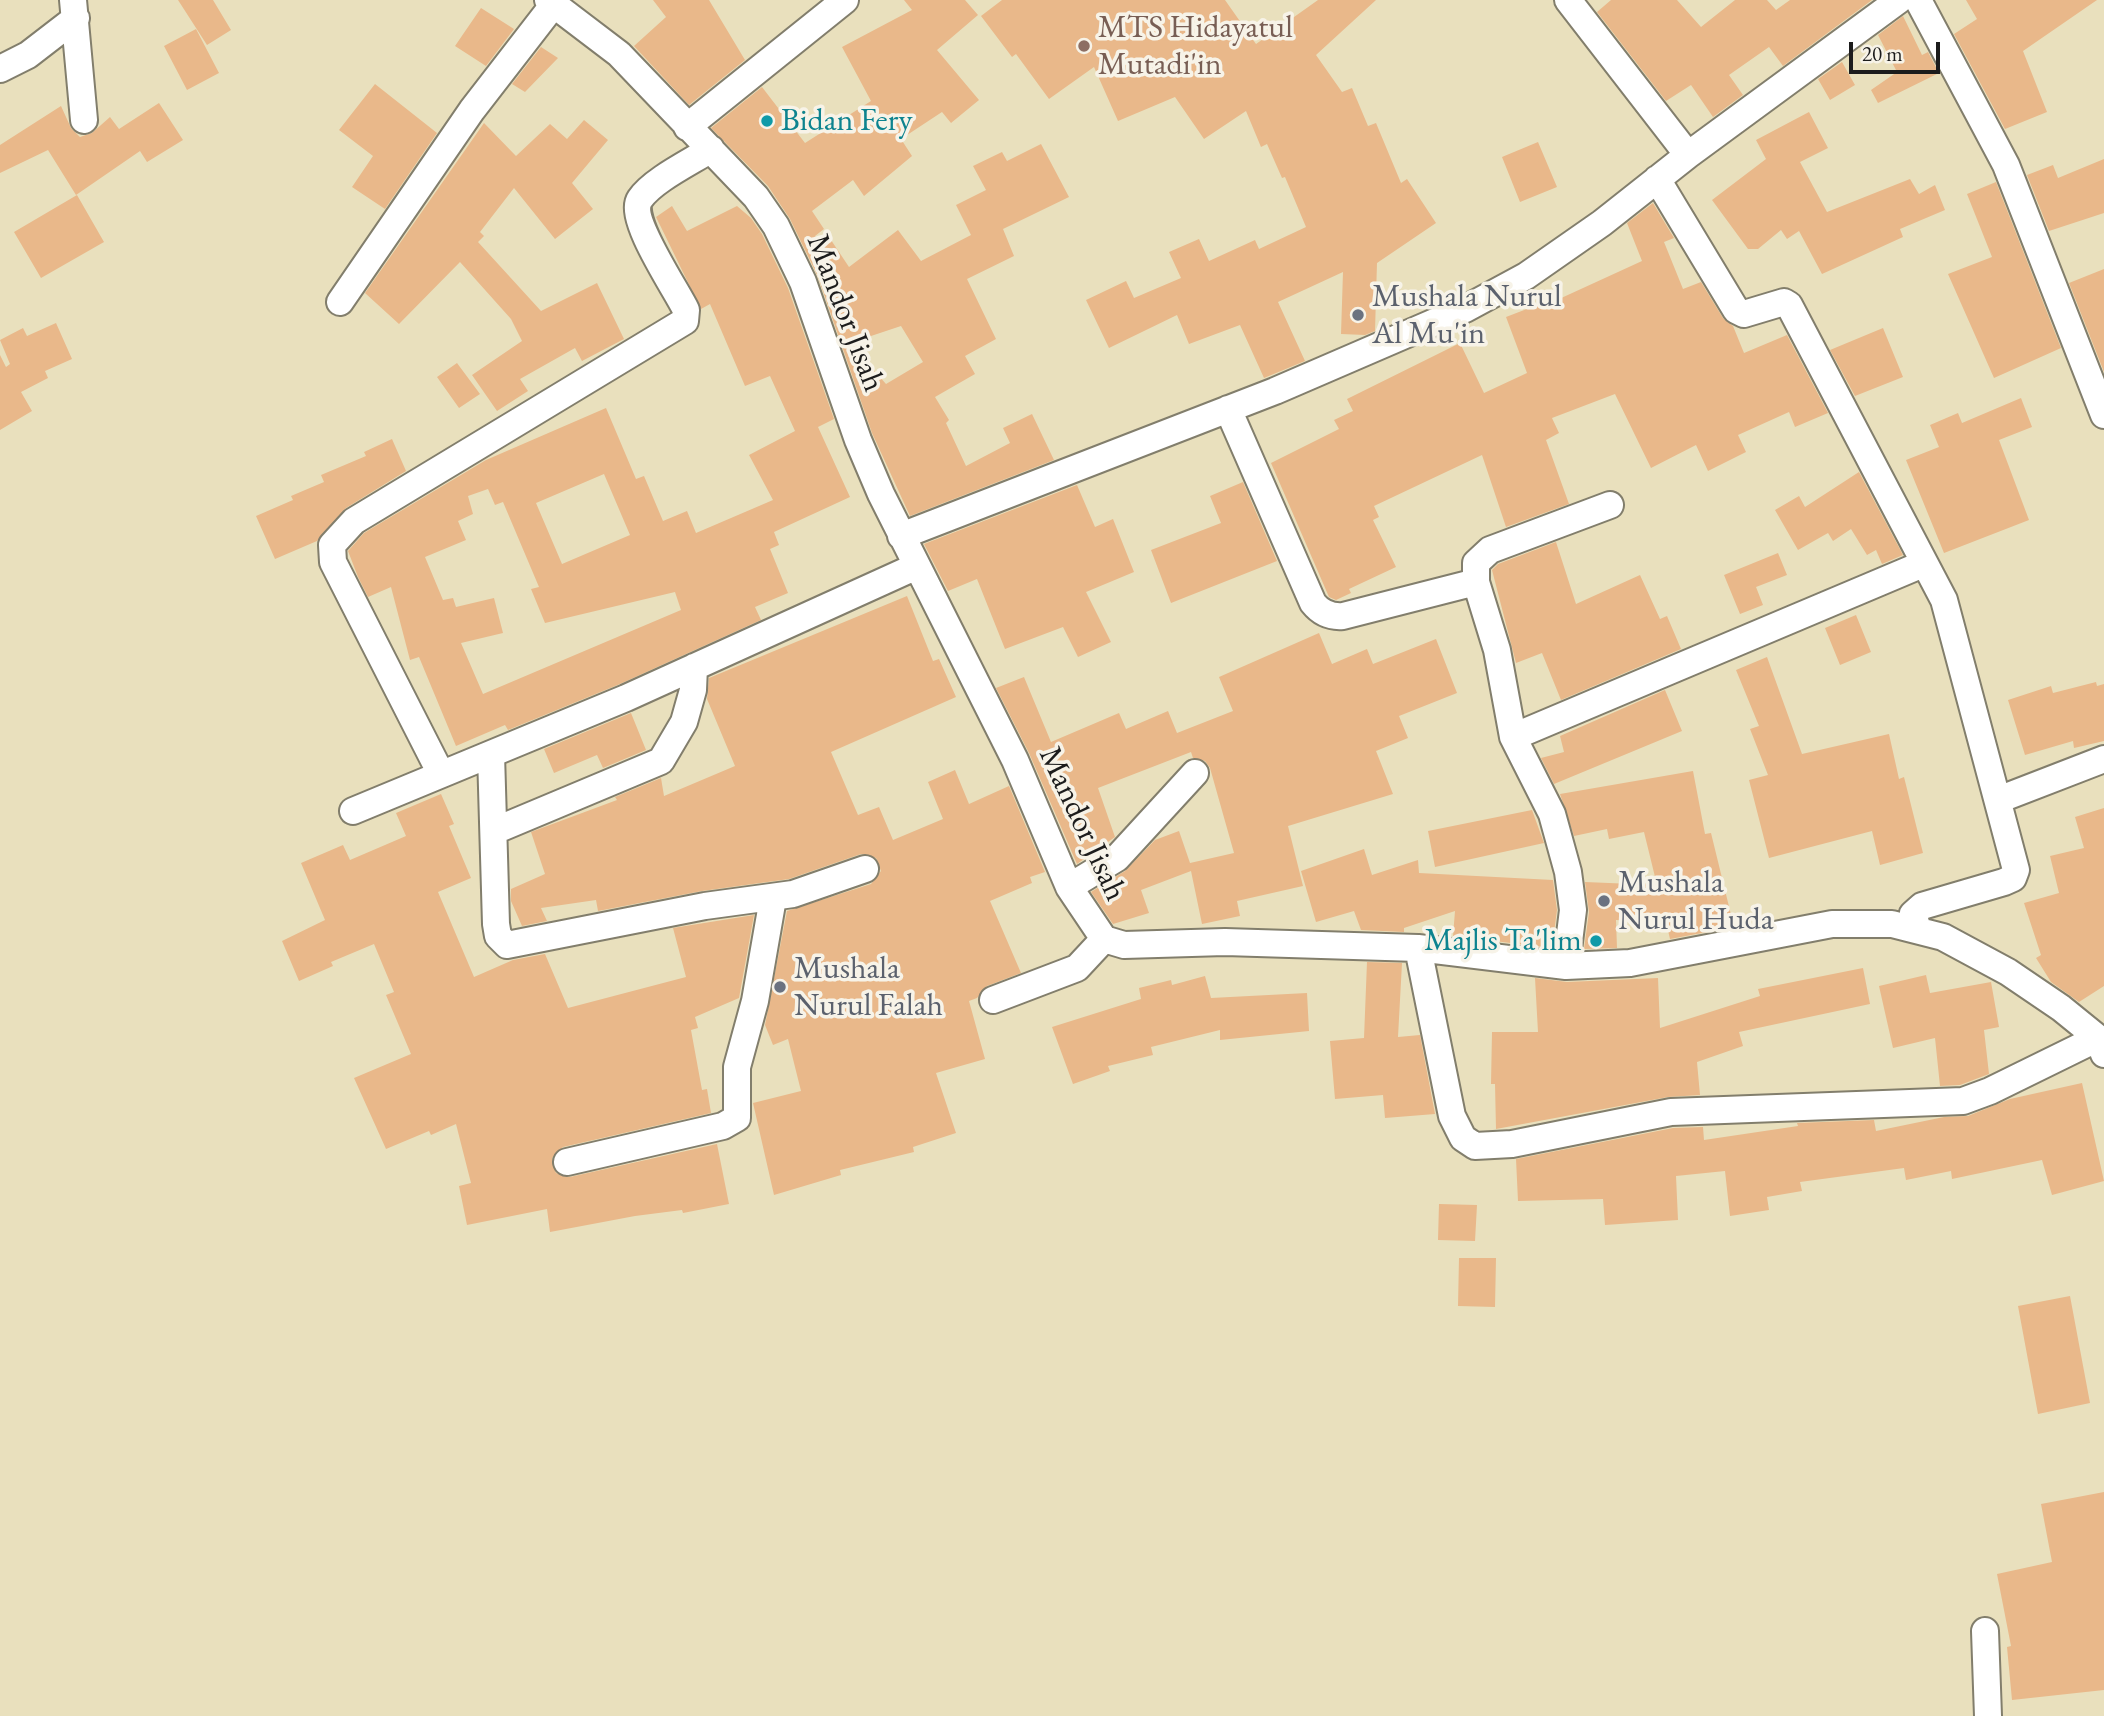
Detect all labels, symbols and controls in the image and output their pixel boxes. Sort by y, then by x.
place label: MTS Hidayatul Mutadi'in [1098,9,1293,84]
scale bar [1852,28,1943,72]
marker: MTS Hidayatul Mutadi'in [1076,38,1092,54]
text: 20 m [1862,40,1903,67]
place label: Bidan Fery [781,102,912,140]
marker: Bidan Fery [759,113,775,129]
street label: Mandor Jisah [797,229,893,397]
place label: Mushala Nurul Al Mu'in [1372,278,1562,353]
marker: Mushala Nurul Al Mu'in [1350,307,1366,323]
street label: Mandor Jisah [1030,741,1134,907]
place label: Mushala Nurul Huda [1618,864,1774,939]
marker: Mushala Nurul Huda [1596,893,1612,909]
place label: Majlis Ta'lim [1424,922,1582,960]
marker: Majlis Ta'lim [1588,933,1604,949]
place label: Mushala Nurul Falah [794,950,943,1025]
marker: Mushala Nurul Falah [772,979,788,995]

